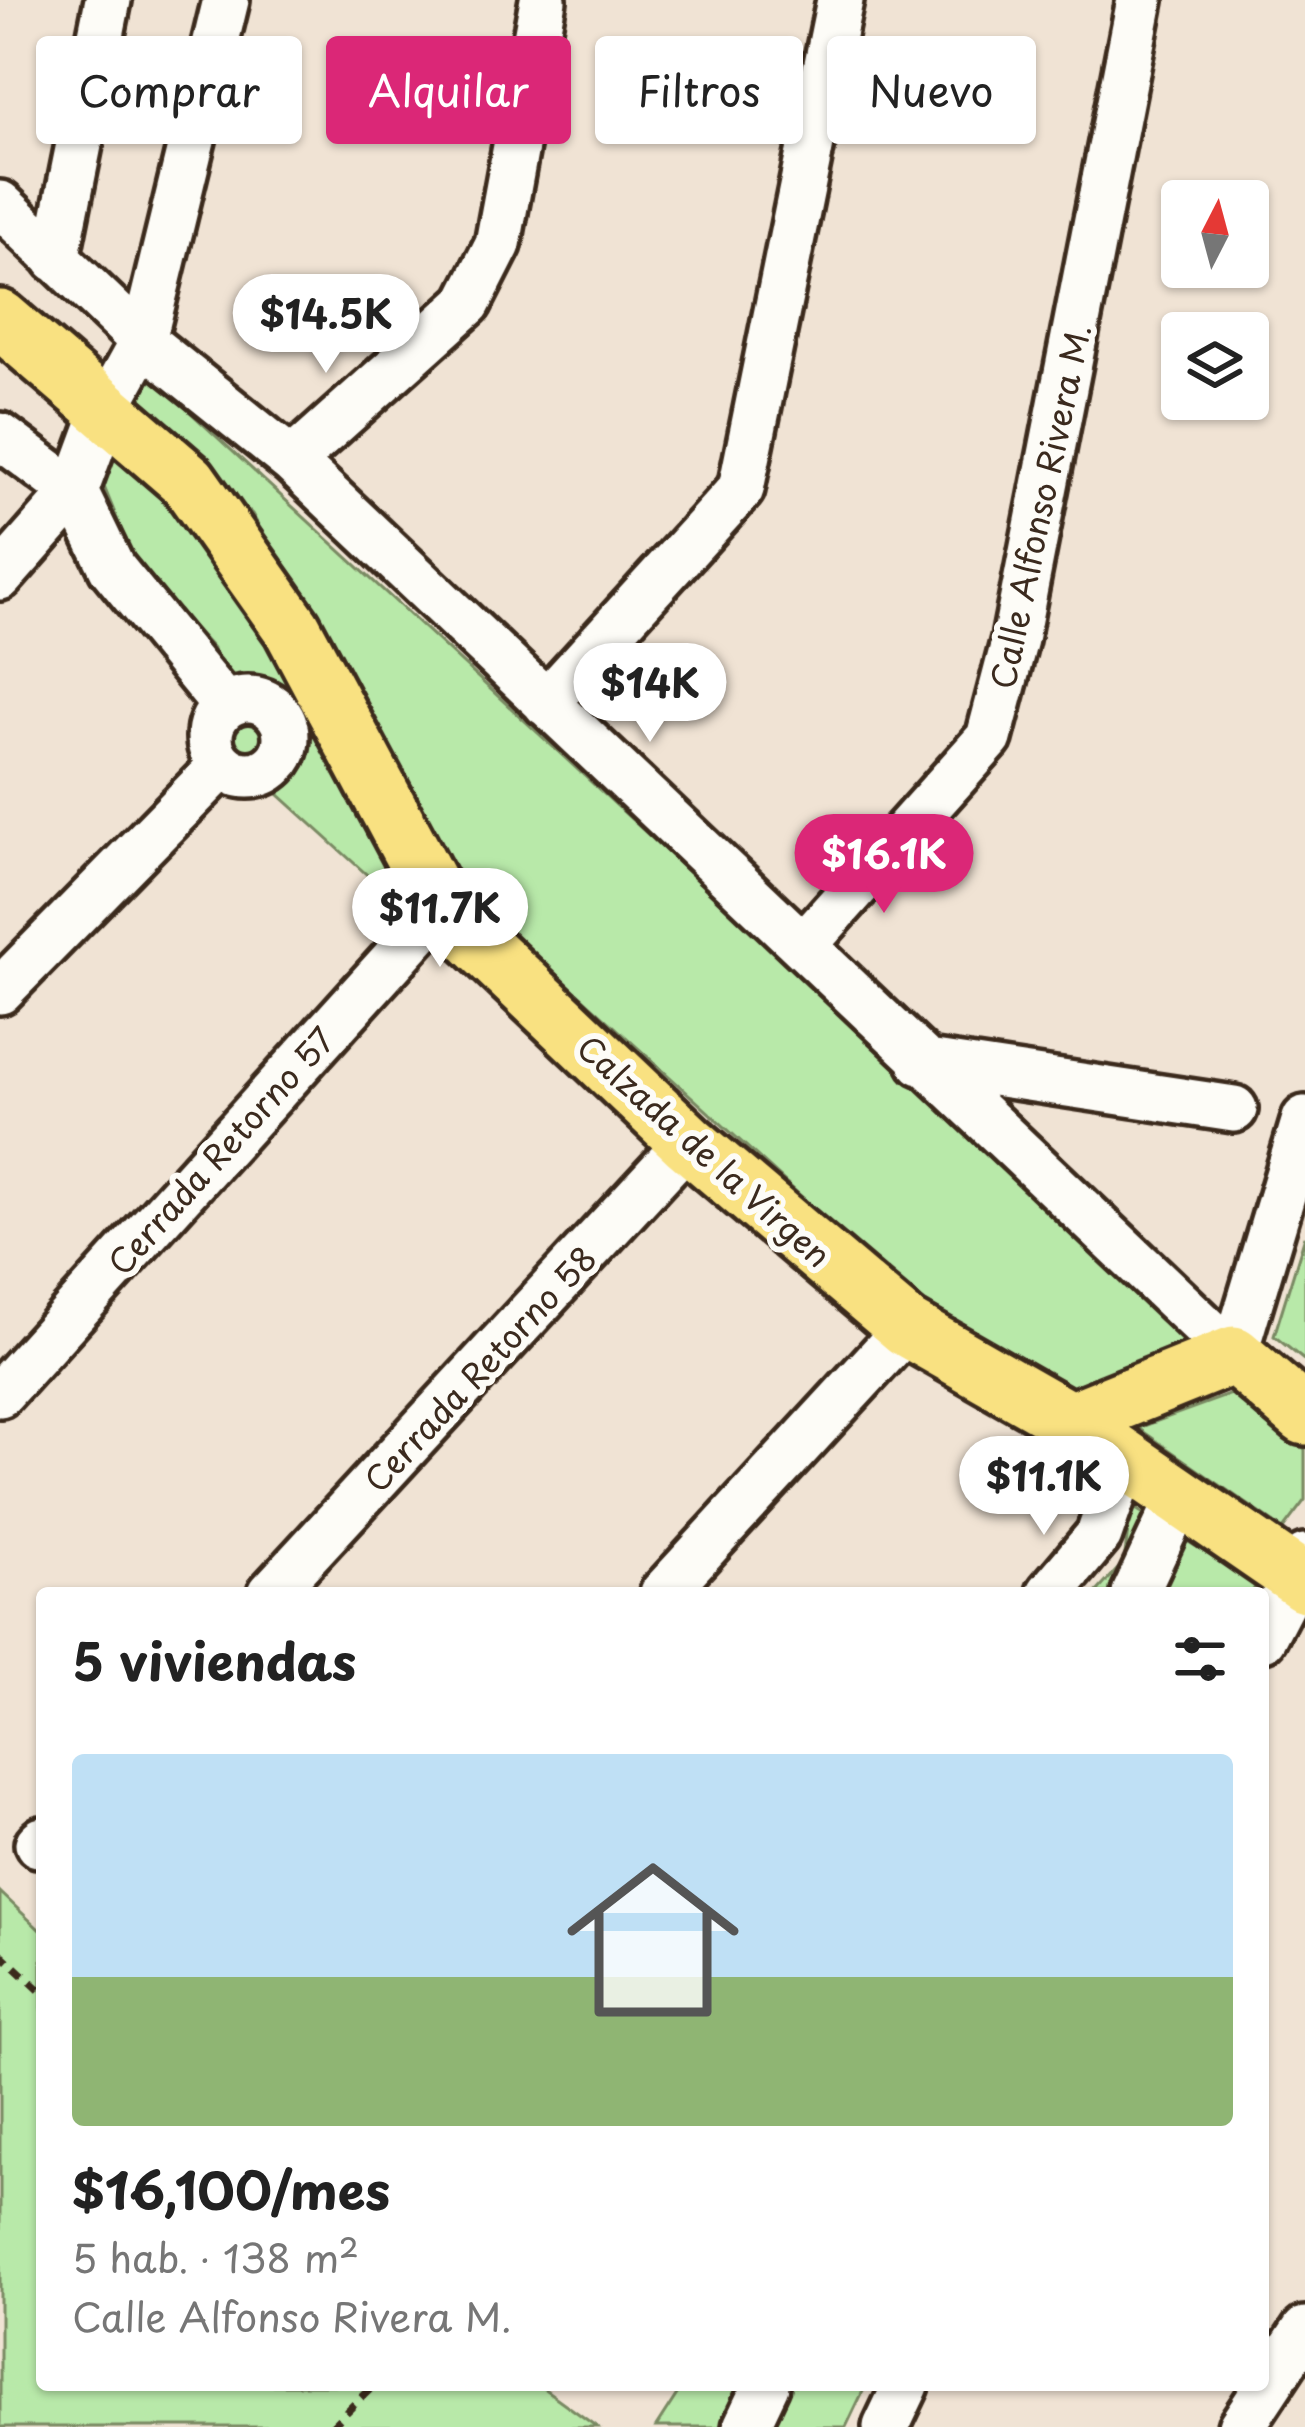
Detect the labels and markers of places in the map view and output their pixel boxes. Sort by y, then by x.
pin: $14.5K [228,274,424,376]
pin: $14K [579,643,721,745]
pin: $16.1K [786,814,982,916]
pin: $11.7K [342,868,538,970]
pin: $11.1K [946,1436,1142,1538]

